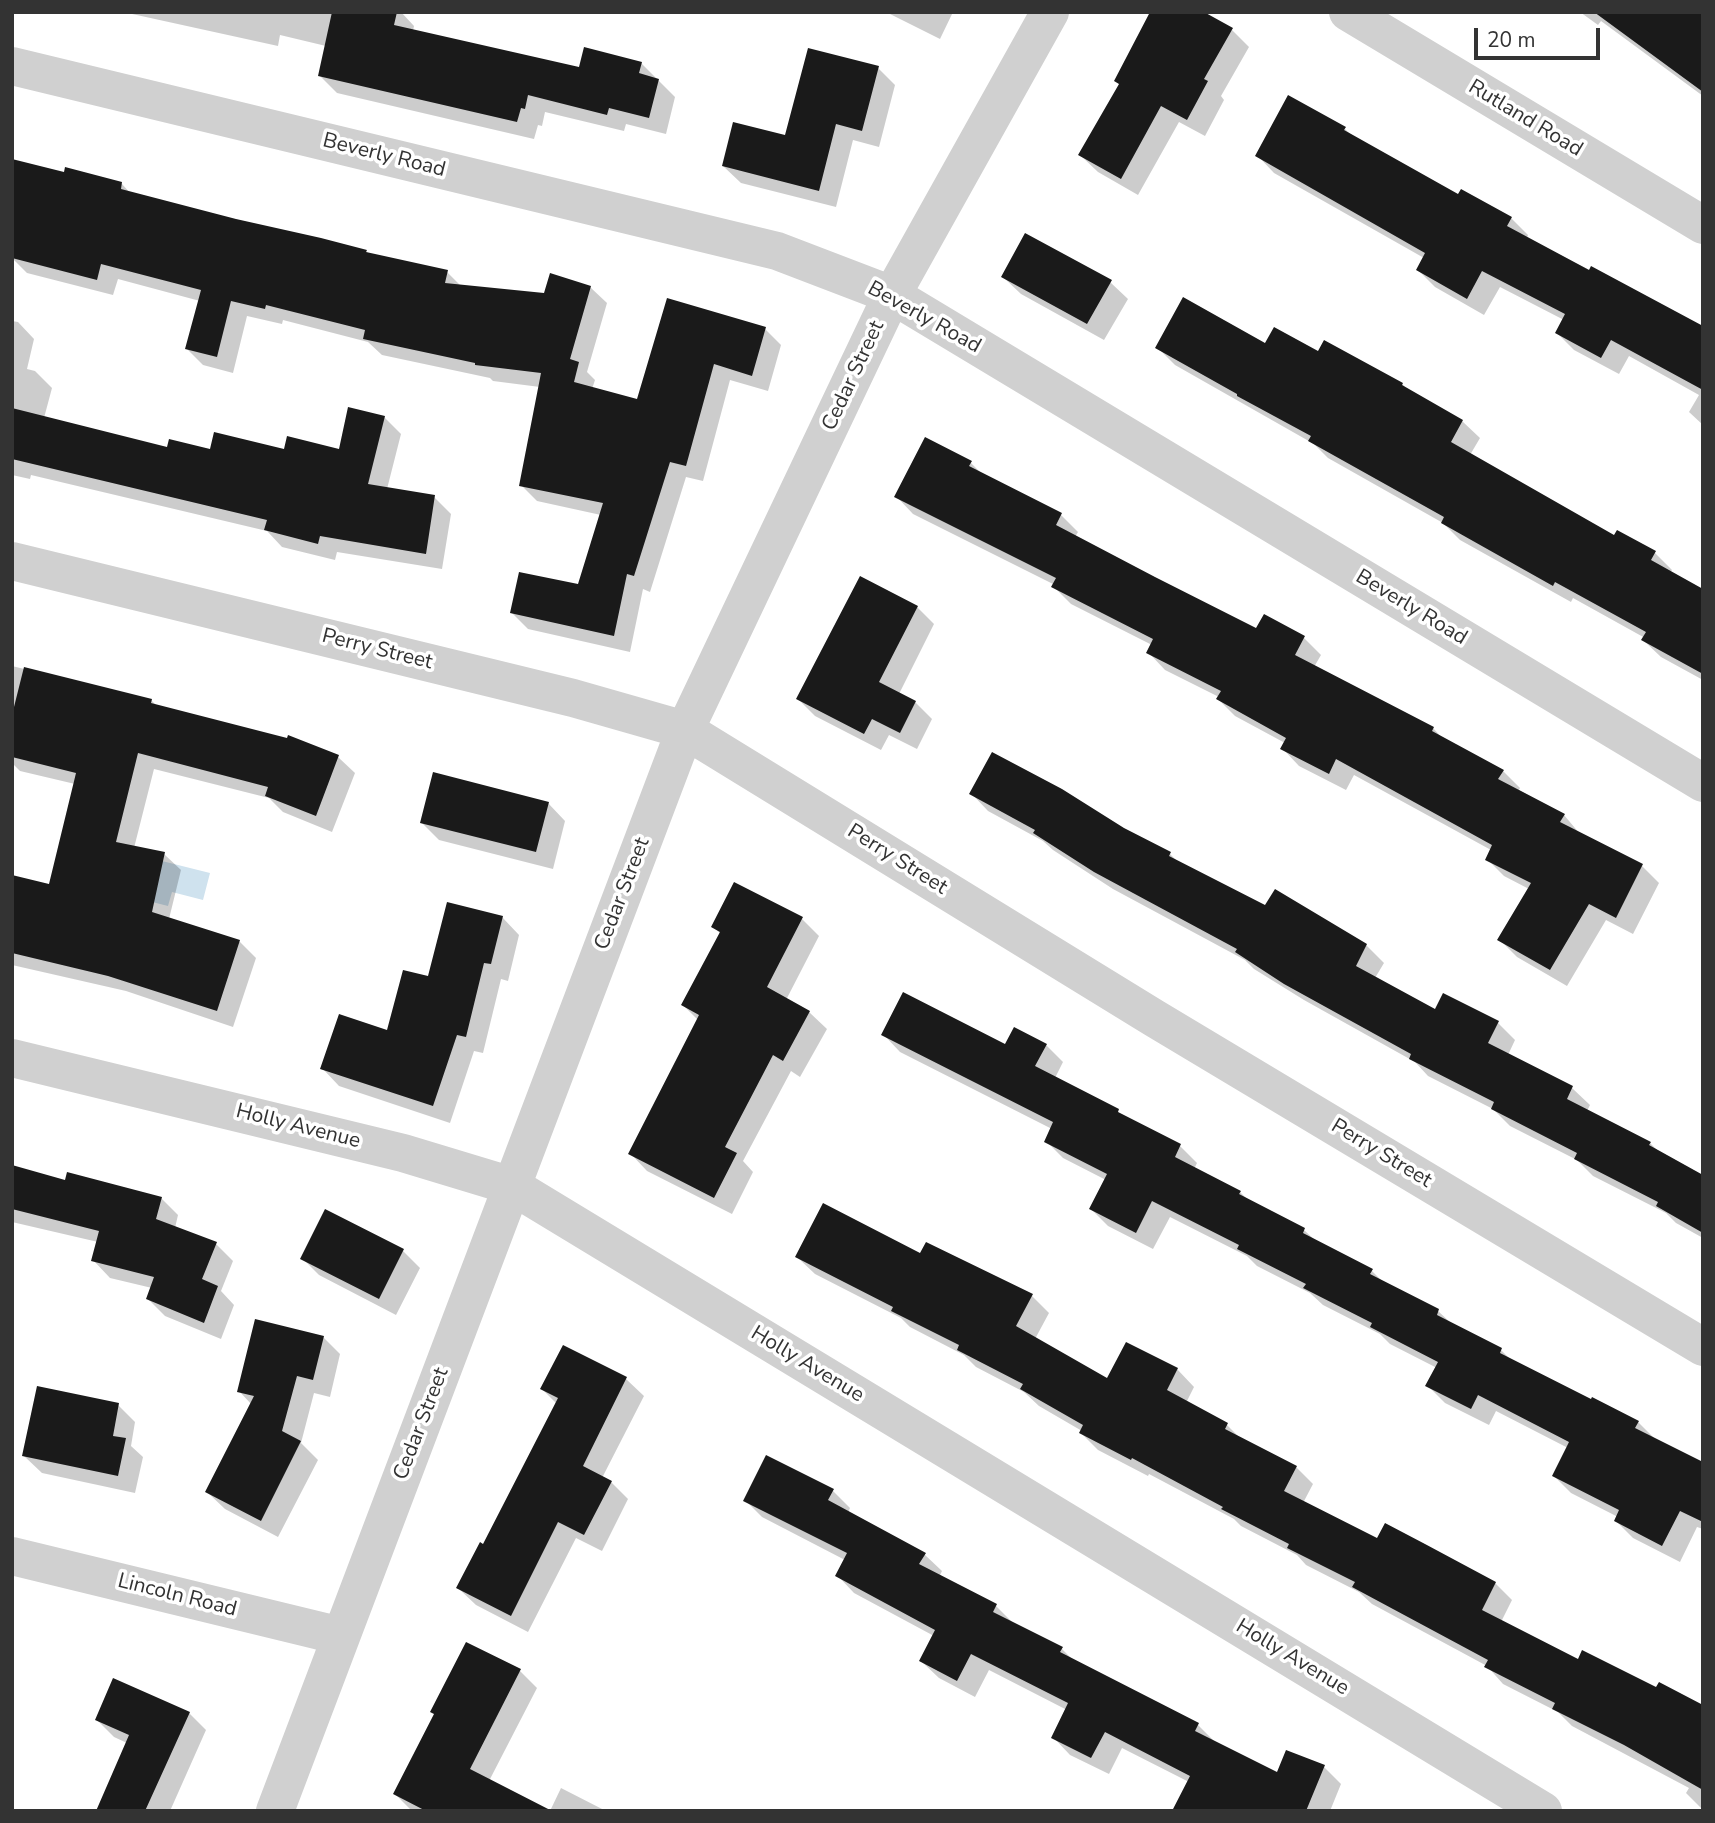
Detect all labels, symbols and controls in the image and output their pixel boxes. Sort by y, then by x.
scale bar [1477,14,1603,58]
text: 20 m [1487,26,1536,54]
street label: Rutland Road [1463,75,1587,163]
street label: Beverly Road [320,129,448,183]
street label: Beverly Road [863,277,985,359]
street label: Cedar Street [818,317,890,435]
street label: Beverly Road [1351,565,1471,651]
street label: Perry Street [319,624,435,676]
street label: Perry Street [842,819,952,901]
street label: Cedar Street [590,834,656,954]
street label: Holly Avenue [233,1099,363,1155]
street label: Perry Street [1326,1114,1436,1194]
street label: Holly Avenue [746,1321,868,1409]
street label: Cedar Street [389,1364,455,1484]
street label: Lincoln Road [115,1569,239,1623]
street label: Holly Avenue [1231,1614,1353,1702]

